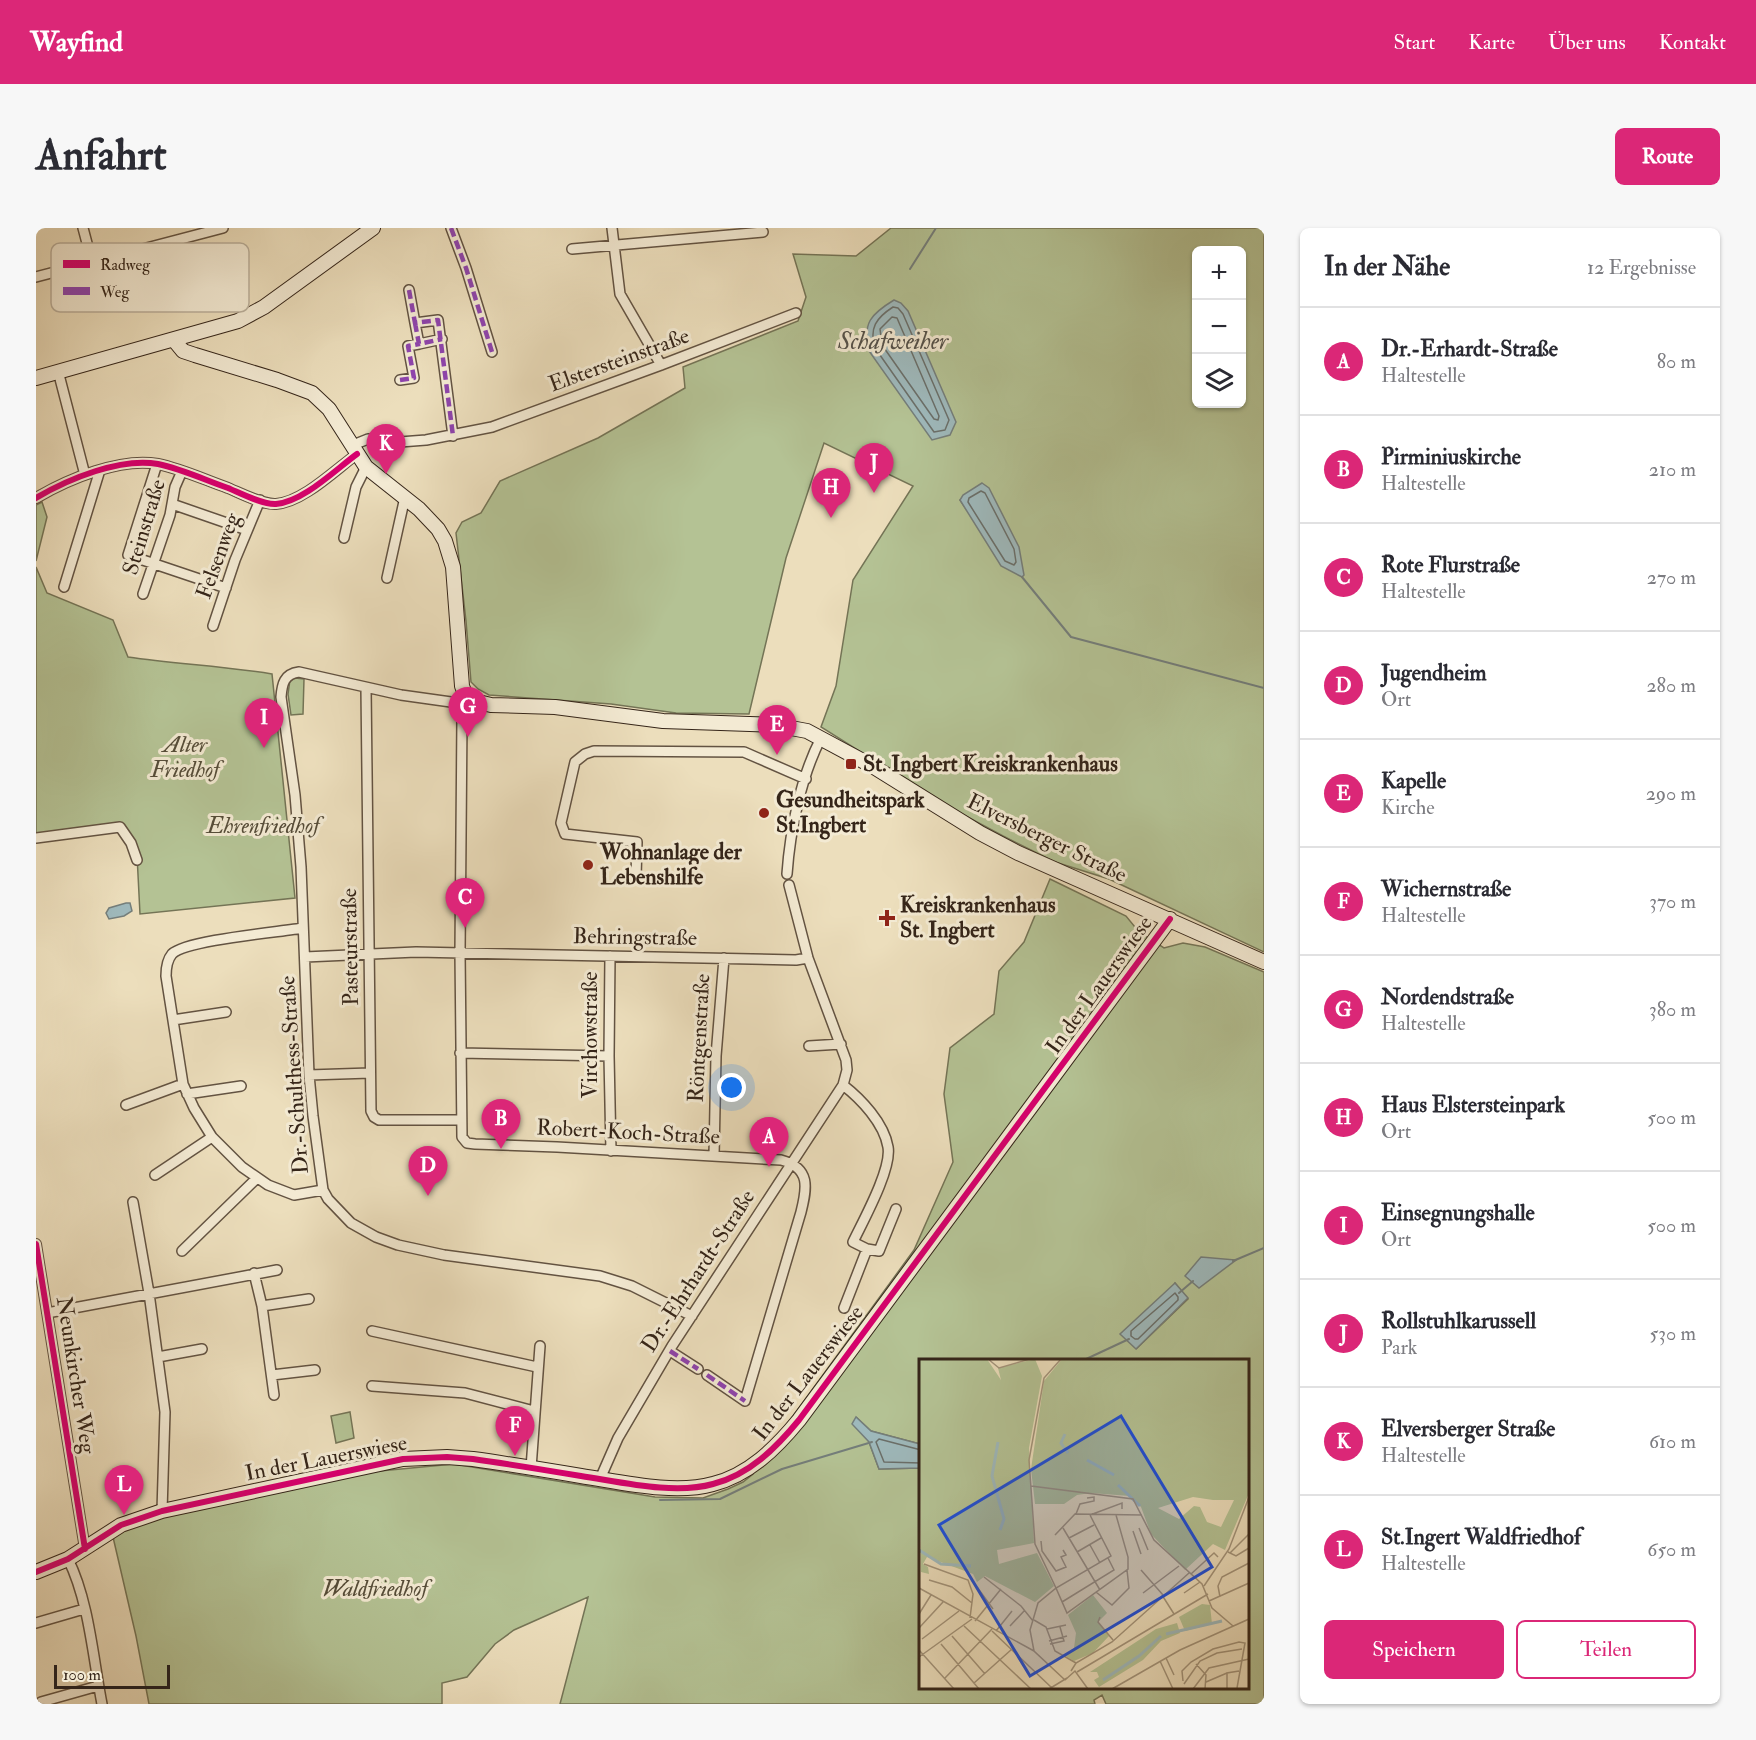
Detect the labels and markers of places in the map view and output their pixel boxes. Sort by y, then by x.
pin: K [366,424,406,474]
pin: J [854,444,894,493]
pin: H [812,468,850,518]
pin: G [448,688,488,737]
pin: I [244,698,284,748]
pin: E [758,706,796,755]
place label: St. Ingbert Kreiskrankenhaus [863,750,1118,779]
marker: St. Ingbert Kreiskrankenhaus [844,757,858,771]
place label: Gesundheitspark St.Ingbert [776,786,925,840]
marker: Gesundheitspark St.Ingbert [757,806,771,820]
place label: Wohnanlage der Lebenshilfe [599,838,743,891]
marker: Wohnanlage der Lebenshilfe [581,858,595,872]
pin: C [446,878,484,928]
place label: Kreiskrankenhaus St. Ingbert [900,891,1056,945]
marker: Kreiskrankenhaus St. Ingbert [878,909,896,927]
pin: B [482,1100,520,1149]
pin: A [750,1118,788,1167]
pin: D [408,1146,448,1196]
pin: F [496,1406,534,1456]
pin: L [104,1466,143,1515]

